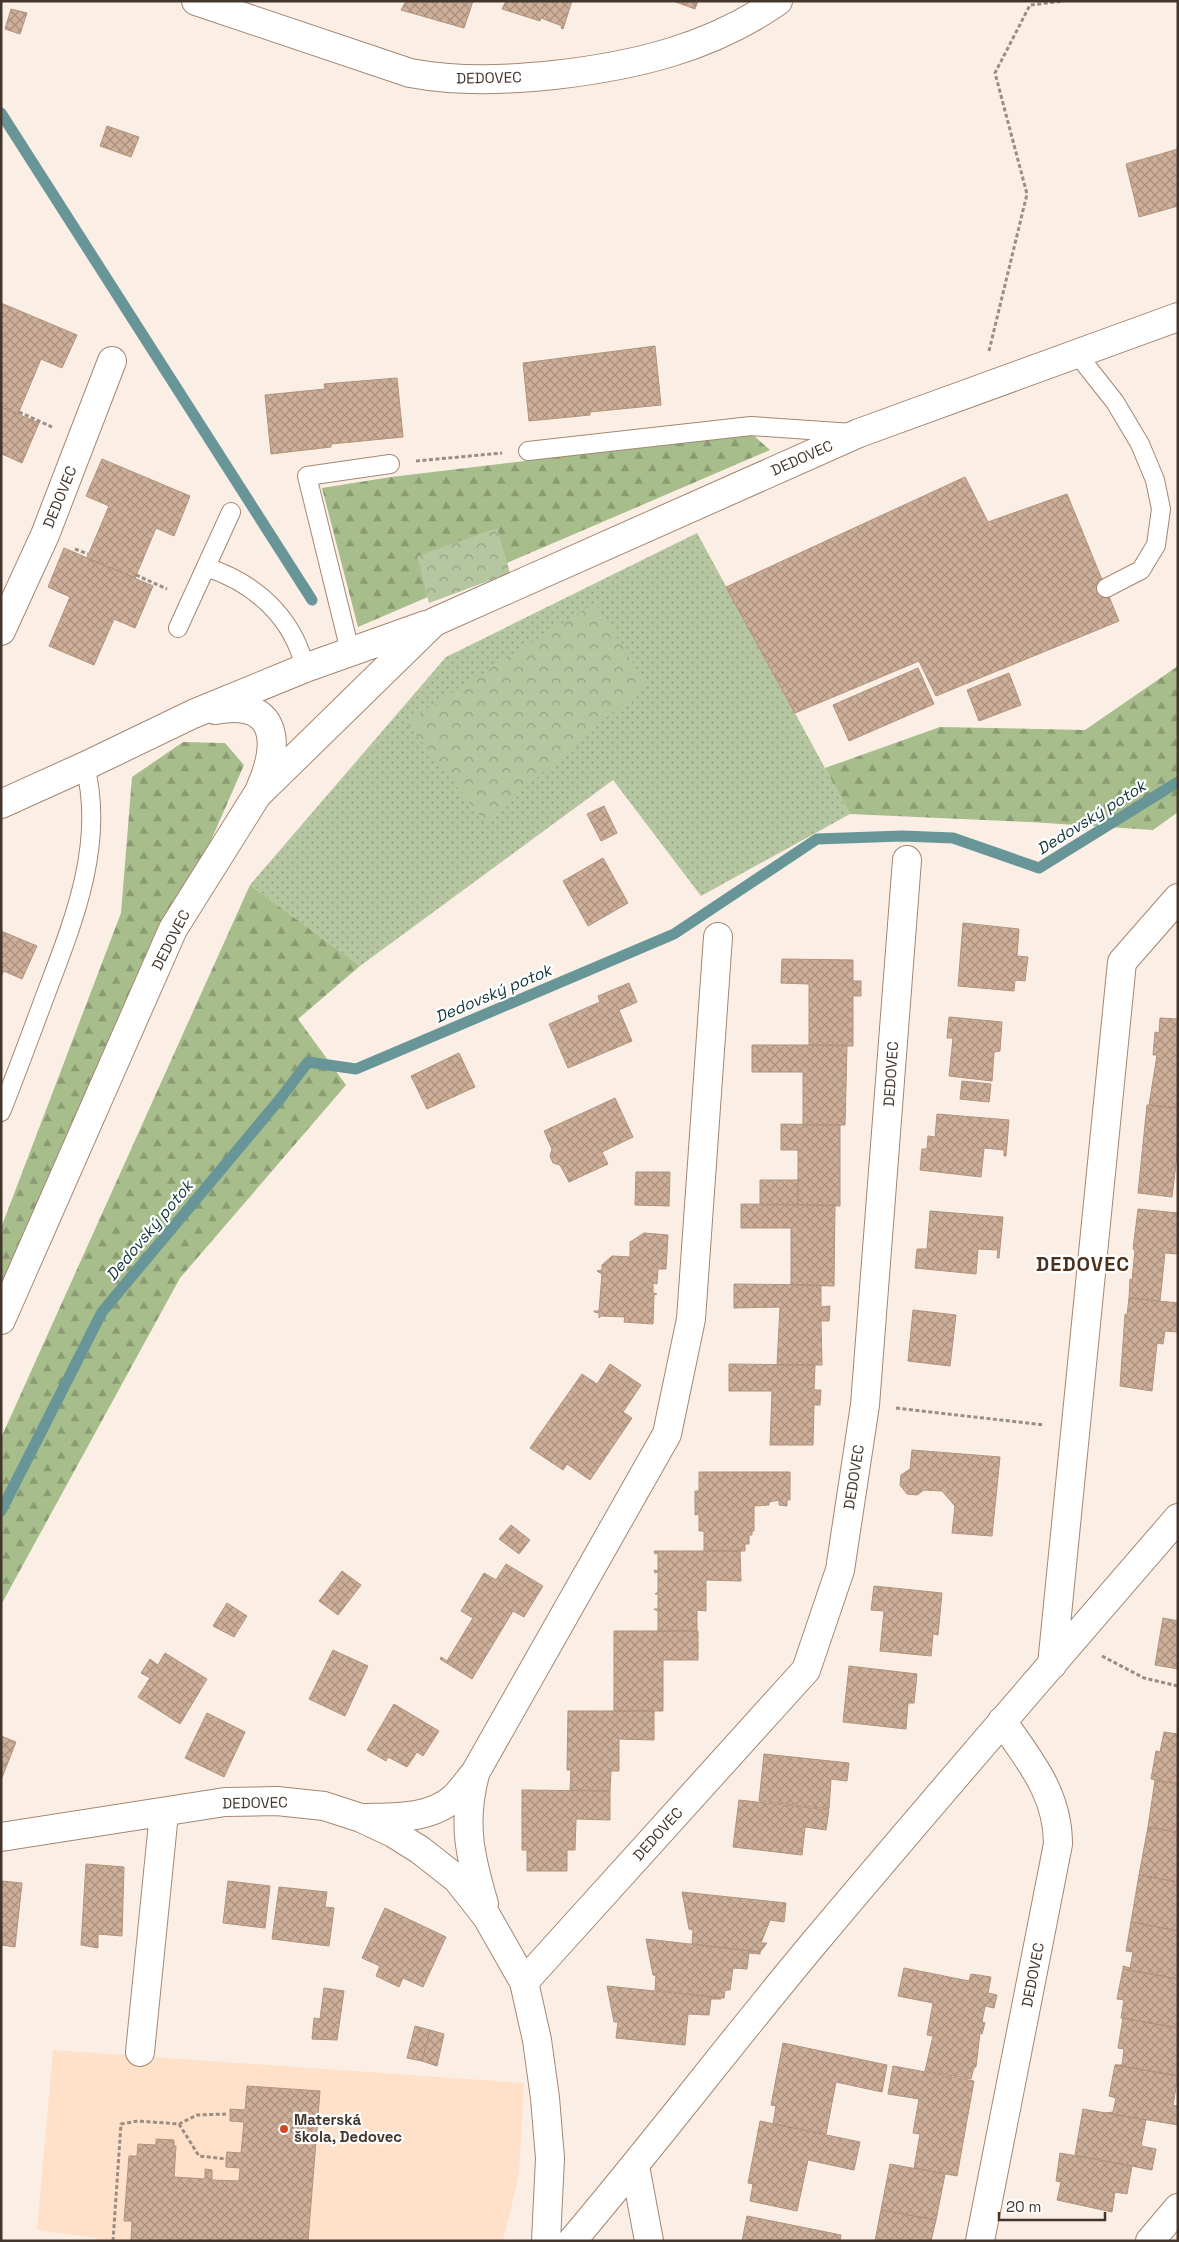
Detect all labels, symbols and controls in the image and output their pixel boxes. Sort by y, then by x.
street label: DEDOVEC [456,67,522,88]
street label: DEDOVEC [768,436,836,480]
street label: DEDOVEC [38,463,81,531]
water label: Dedovský potok [1033,774,1152,859]
street label: DEDOVEC [147,906,194,973]
water label: Dedovský potok [432,958,557,1027]
street label: DEDOVEC [879,1041,902,1107]
water label: Dedovský potok [101,1174,199,1285]
district label: DEDOVEC [1036,1251,1130,1277]
street label: DEDOVEC [839,1443,868,1511]
street label: DEDOVEC [222,1792,288,1813]
street label: DEDOVEC [629,1803,687,1864]
street label: DEDOVEC [1017,1941,1048,2009]
place label: Materská škola, Dedovec [294,2110,402,2146]
marker: Materská škola, Dedovec [278,2123,290,2135]
scale bar [999,2190,1105,2222]
text: 20 m [1006,2197,1041,2216]

